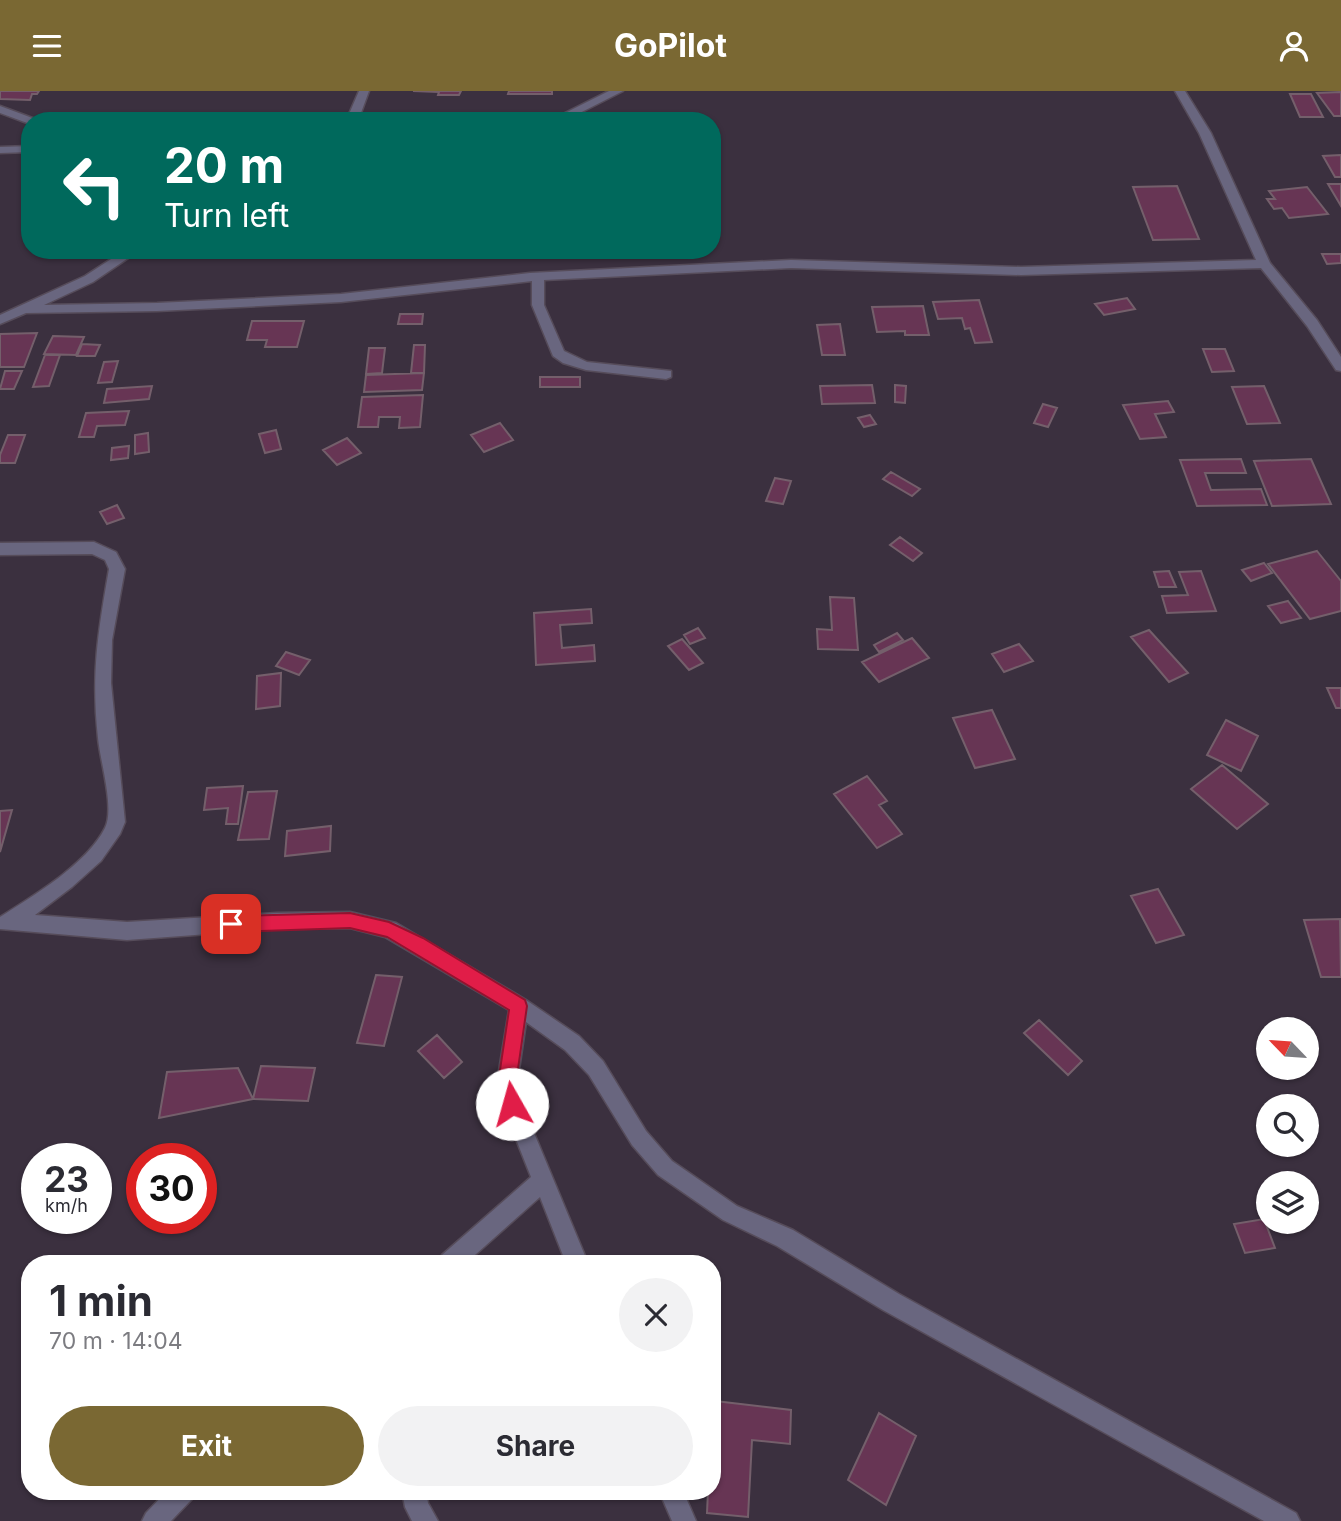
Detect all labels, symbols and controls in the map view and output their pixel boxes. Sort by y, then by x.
text: GoPilot [614,26,727,65]
icon: menu [28,27,66,65]
icon: person [1275,27,1313,65]
text: 20 m [164,136,284,195]
icon: left [49,140,140,231]
text: Turn left [164,196,289,235]
pin [201,894,261,954]
icon: arrive [212,905,250,943]
north arrow [1256,1017,1320,1080]
map controls [1256,1017,1319,1234]
position arrow [475,1067,549,1141]
button: search [1256,1094,1319,1157]
speed limit sign: 30 [126,1143,217,1234]
text: 23 [44,1158,89,1200]
button: layers [1256,1171,1319,1234]
text: km/h [45,1195,88,1216]
text: 1 min [49,1275,153,1326]
button: close [619,1278,693,1352]
text: 70 m · 14:04 [49,1327,183,1355]
button: Exit [49,1406,364,1486]
button: Share [378,1406,693,1486]

